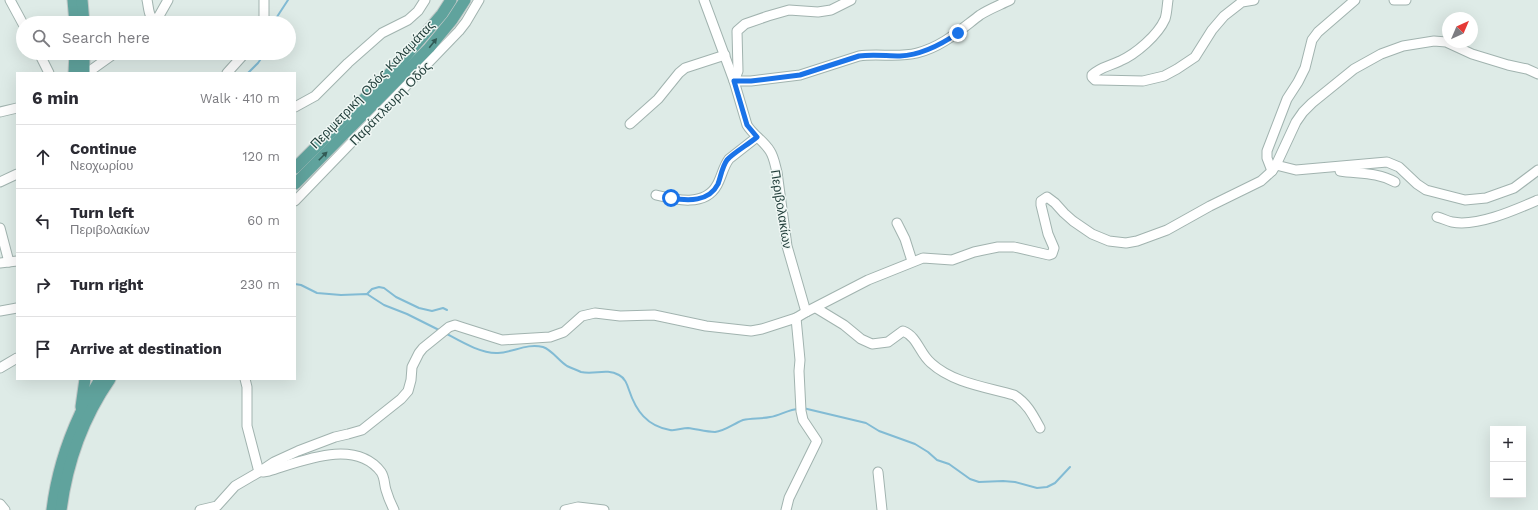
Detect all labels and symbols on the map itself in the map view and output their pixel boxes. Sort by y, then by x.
north arrow [1442,12,1478,48]
street label: Περιμετρική Οδός Καλαμάτας [307,17,438,152]
route end [949,24,967,42]
one-way arrow [429,37,437,48]
street label: Παράπλευρη Οδός [347,58,434,148]
one-way arrow [318,151,328,161]
street label: Περιβολακίων [768,168,795,250]
route start [662,189,680,207]

